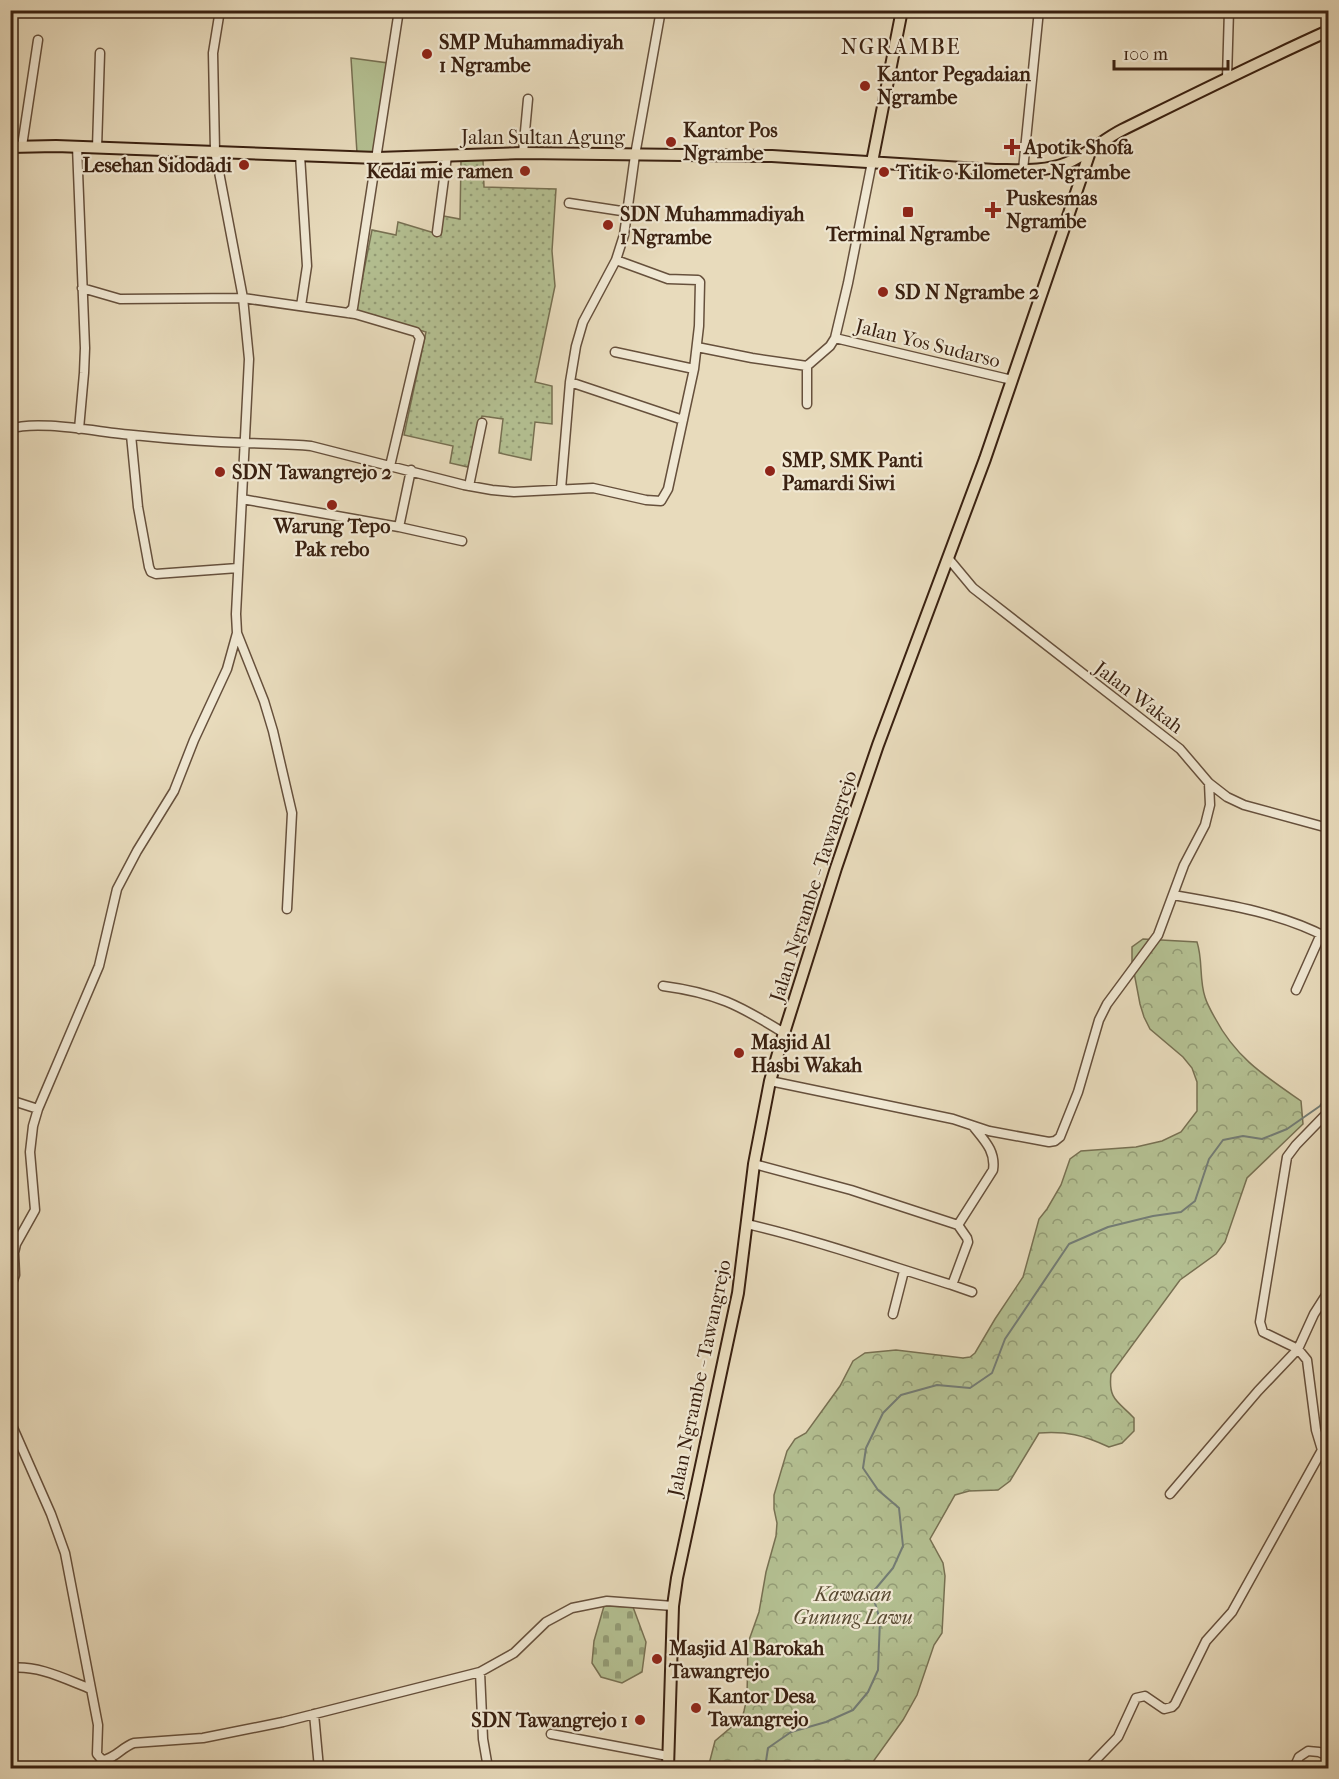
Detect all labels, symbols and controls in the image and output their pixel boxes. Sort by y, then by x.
place label: SMP Muhammadiyah 1 Ngrambe [439,31,624,77]
scale bar [1114,33,1228,71]
district label: NGRAMBE [841,34,961,60]
text: 100 m [1123,44,1168,65]
marker: SMP Muhammadiyah 1 Ngrambe [420,47,434,61]
place label: Kantor Pegadaian Ngrambe [877,63,1031,109]
marker: Kantor Pegadaian Ngrambe [858,79,872,93]
place label: Kantor Pos Ngrambe [683,119,778,165]
street label: Jalan Sultan Agung [459,126,625,149]
marker: Kantor Pos Ngrambe [664,135,678,149]
place label: Apotik Shofa [1022,136,1134,159]
marker: Apotik Shofa [1005,140,1019,154]
place label: Lesehan Sidodadi [82,154,233,177]
marker: Lesehan Sidodadi [237,158,251,172]
place label: Kedai mie ramen [366,160,513,183]
place label: Titik 0 Kilometer Ngrambe [895,161,1130,184]
marker: Kedai mie ramen [518,164,532,178]
marker: Titik 0 Kilometer Ngrambe [877,165,891,179]
place label: Puskesmas Ngrambe [1006,187,1098,233]
marker: Puskesmas Ngrambe [984,201,1002,219]
place label: SDN Muhammadiyah 1 Ngrambe [620,203,805,249]
marker: Terminal Ngrambe [901,205,915,219]
marker: SDN Muhammadiyah 1 Ngrambe [601,218,615,232]
place label: Terminal Ngrambe [825,223,990,246]
place label: SD N Ngrambe 2 [895,281,1039,304]
marker: SD N Ngrambe 2 [876,285,890,299]
street label: Jalan Yos Sudarso [851,314,1003,373]
place label: SMP, SMK Panti Pamardi Siwi [782,449,924,495]
place label: SDN Tawangrejo 2 [232,461,392,484]
marker: SMP, SMK Panti Pamardi Siwi [763,464,777,478]
marker: SDN Tawangrejo 2 [213,465,227,479]
marker: Warung Tepo Pak rebo [325,498,339,512]
place label: Warung Tepo Pak rebo [273,515,390,561]
street label: Jalan Wakah [1088,655,1188,739]
street label: Jalan Ngrambe - Tawangrejo [765,768,862,1006]
place label: Masjid Al Hasbi Wakah [750,1031,863,1077]
marker: Masjid Al Hasbi Wakah [732,1046,746,1060]
street label: Jalan Ngrambe - Tawangrejo [663,1258,736,1501]
park label: Kawasan Gunung Lawu [793,1583,913,1629]
place label: Masjid Al Barokah Tawangrejo [668,1637,825,1683]
marker: Masjid Al Barokah Tawangrejo [650,1652,664,1666]
place label: Kantor Desa Tawangrejo [707,1685,816,1731]
marker: Kantor Desa Tawangrejo [689,1701,703,1715]
place label: SDN Tawangrejo 1 [471,1709,628,1732]
marker: SDN Tawangrejo 1 [633,1713,647,1727]

